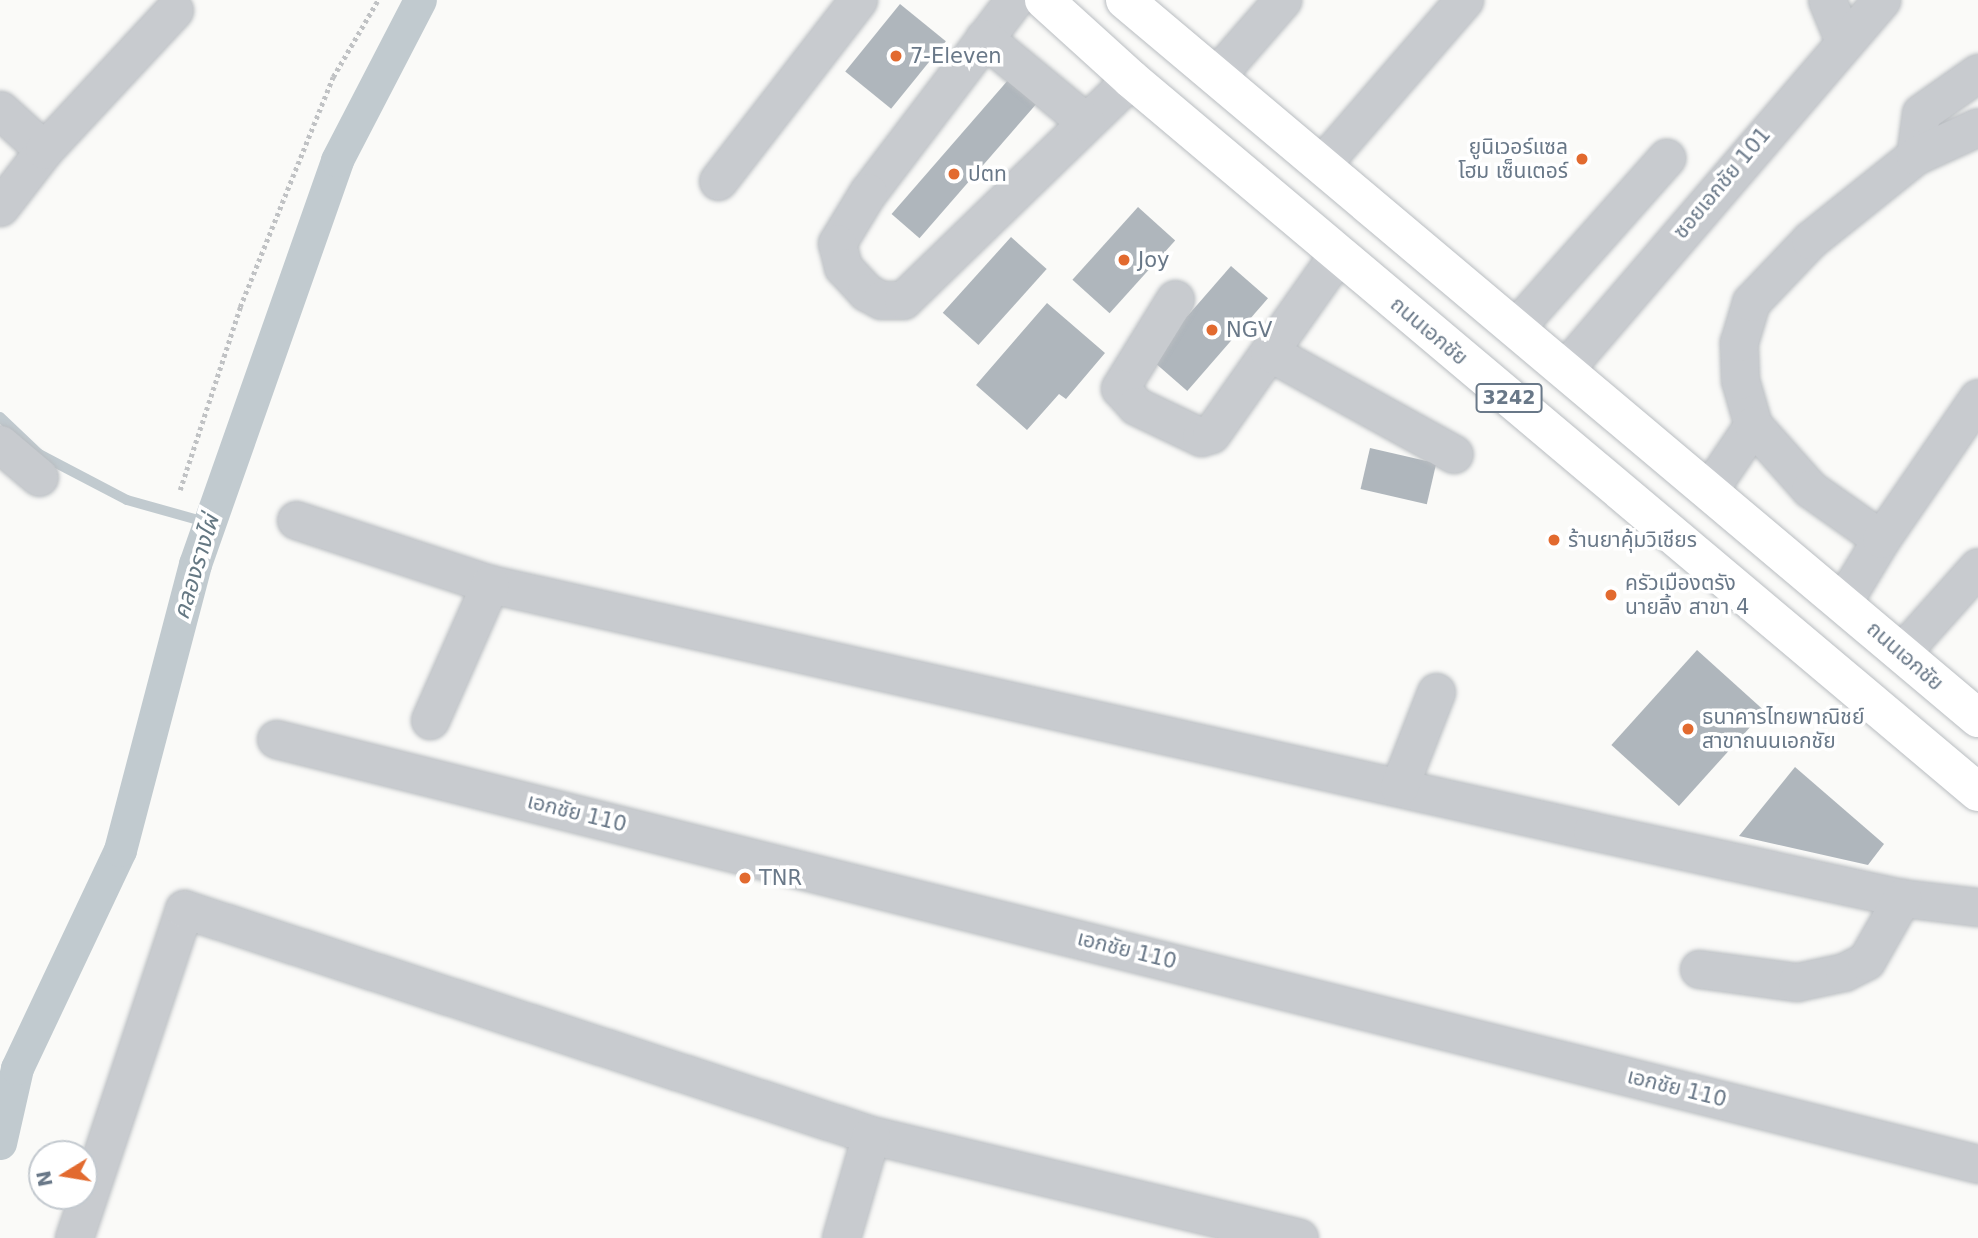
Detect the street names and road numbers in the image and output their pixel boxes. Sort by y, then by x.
street label: ซอยเอกชัย 101 [1668,122,1776,244]
street label: ถนนเอกชัย [1385,291,1473,371]
road number: 3242 [1474,382,1544,414]
street label: ถนนเอกชัย [1862,616,1948,696]
street label: เอกชัย 110 [525,789,629,837]
street label: เอกชัย 110 [1075,926,1179,974]
street label: เอกชัย 110 [1625,1064,1729,1112]

